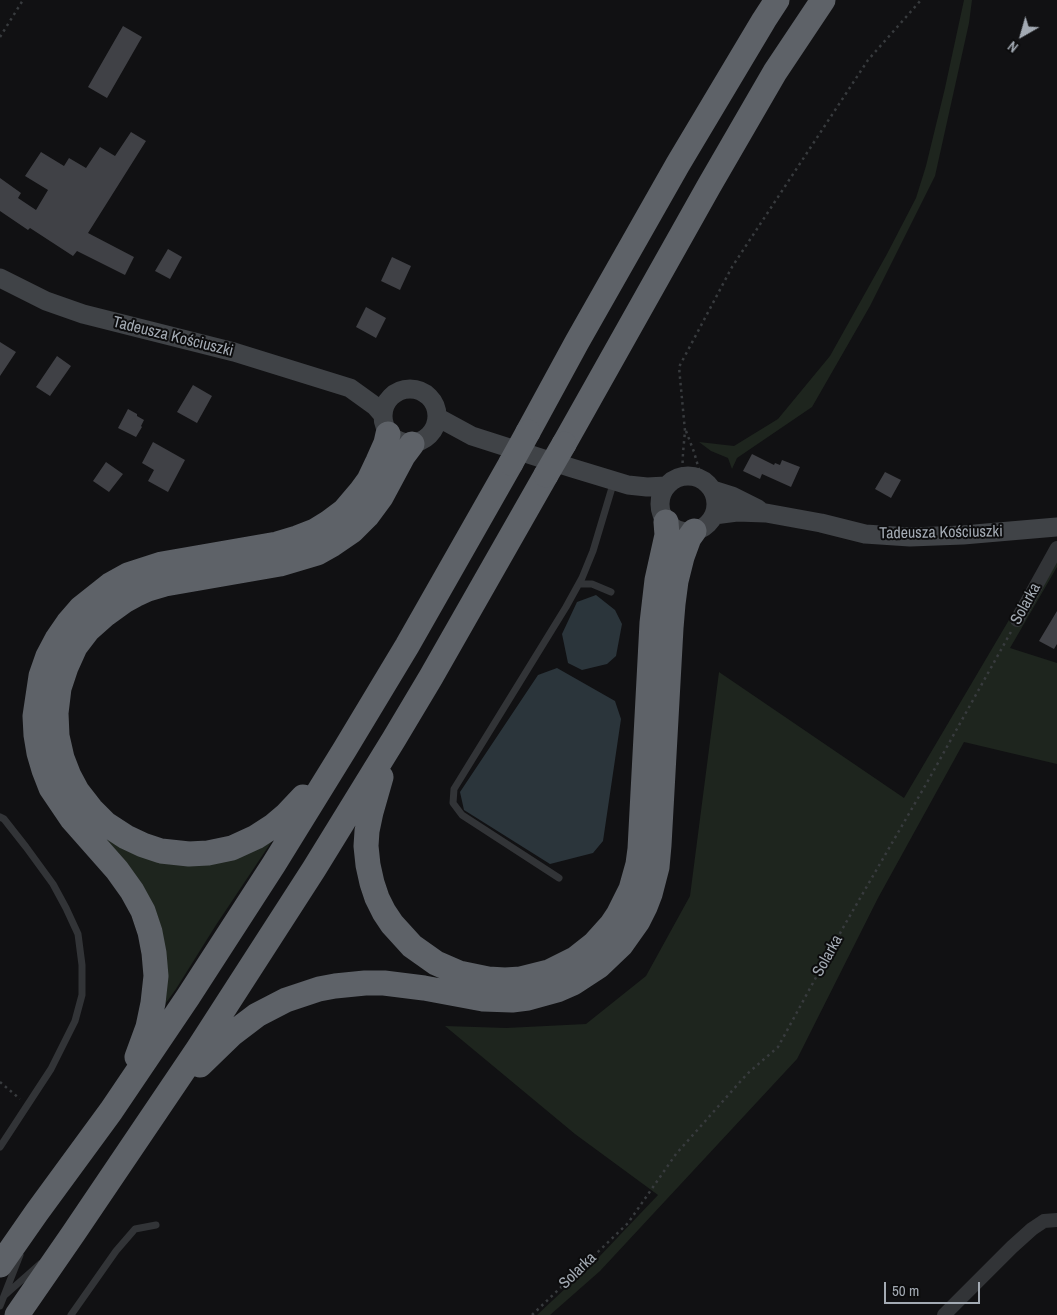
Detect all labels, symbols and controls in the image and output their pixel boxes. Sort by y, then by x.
north arrow [997,10,1047,60]
text: N [1004,37,1022,56]
street label: Tadeusza Kościuszki [111,313,235,361]
street label: Tadeusza Kościuszki [879,522,1003,544]
street label: Solarka [1007,580,1045,628]
street label: Solarka [809,932,847,980]
street label: Solarka [555,1249,601,1293]
scale bar [887,1272,983,1304]
text: 50 m [892,1280,919,1301]

